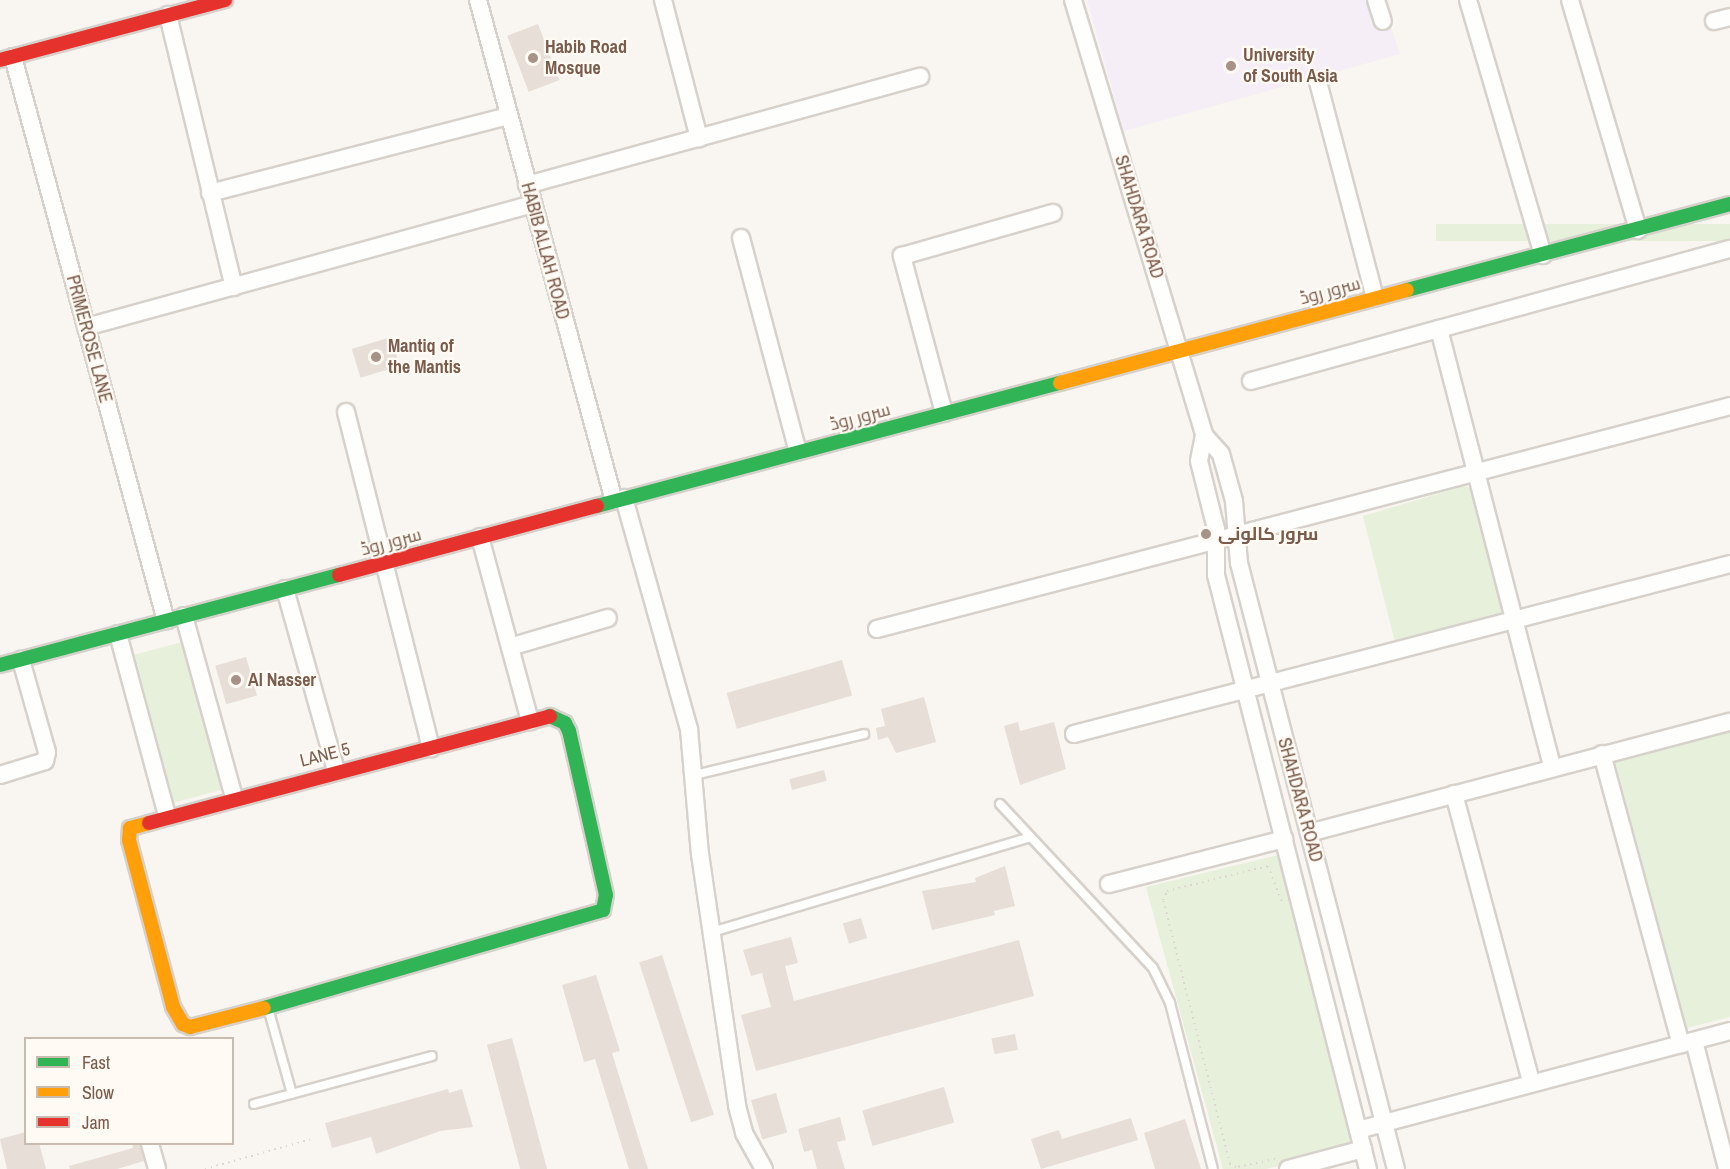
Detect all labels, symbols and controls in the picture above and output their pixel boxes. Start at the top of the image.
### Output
place label: Habib Road Mosque [545,37,627,80]
place label: University of South Asia [1243,45,1338,88]
marker: Habib Road Mosque [526,51,540,65]
marker: University of South Asia [1224,59,1238,73]
street label: SHAHDARA ROAD [1110,152,1168,282]
street label: HABIB ALLAH ROAD [516,180,574,322]
street label: PRIMEROSE LANE [62,273,116,405]
street label: سرور روڈ [1297,273,1363,309]
place label: Mantiq of the Mantis [388,336,461,378]
marker: Mantiq of the Mantis [369,350,383,364]
street label: سرور روڈ [827,399,893,435]
place label: سرور کالونی [1218,523,1318,545]
street label: سرور روڈ [358,524,424,560]
marker: سرور کالونی [1199,527,1213,541]
place label: Al Nasser [248,669,316,691]
marker: Al Nasser [229,673,243,687]
street label: SHAHDARA ROAD [1273,735,1327,865]
street label: LANE 5 [298,738,352,772]
legend [24,1037,234,1145]
text: Fast [82,1050,110,1075]
text: Slow [82,1080,114,1105]
text: Jam [82,1110,110,1135]

